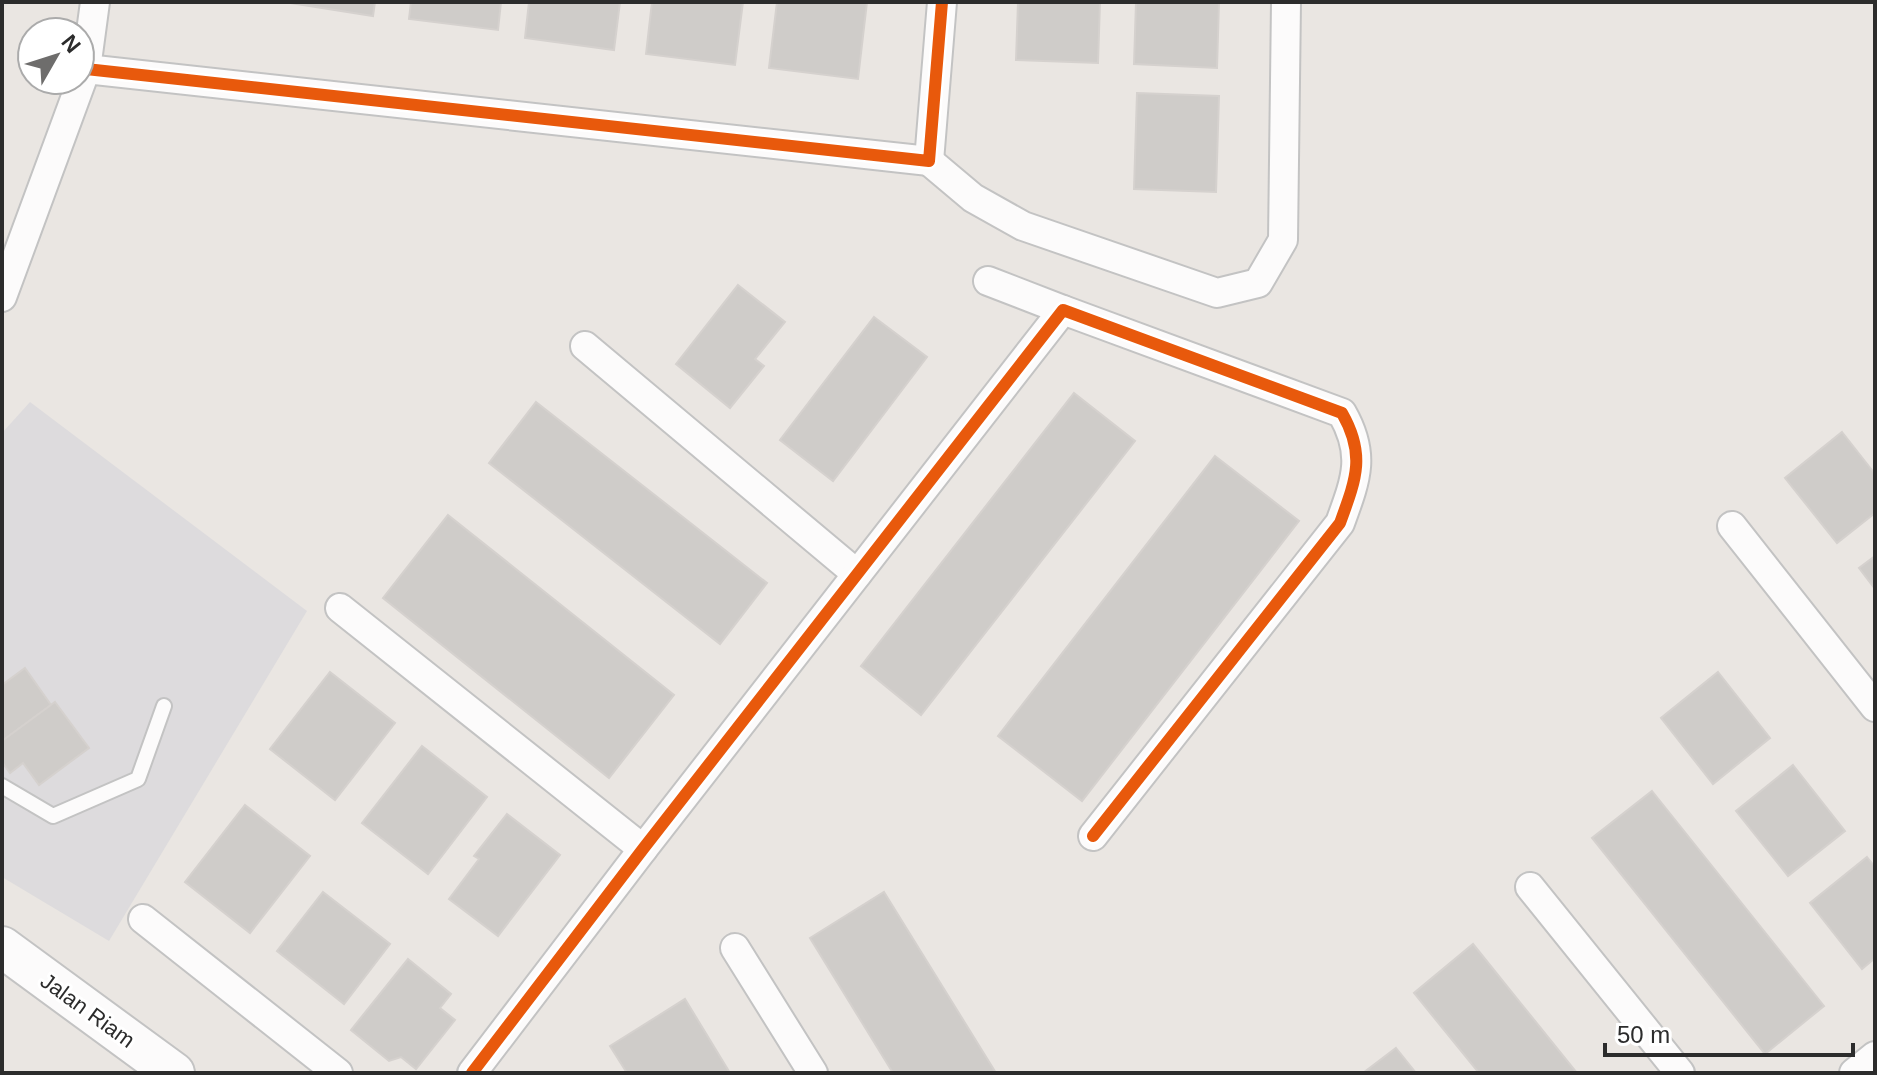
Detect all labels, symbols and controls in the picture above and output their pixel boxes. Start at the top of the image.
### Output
north arrow [16,16,96,96]
text: N [56,30,86,58]
street label: Jalan Riam [36,968,140,1053]
scale bar [1605,1007,1853,1057]
text: 50 m [1617,1021,1670,1048]

